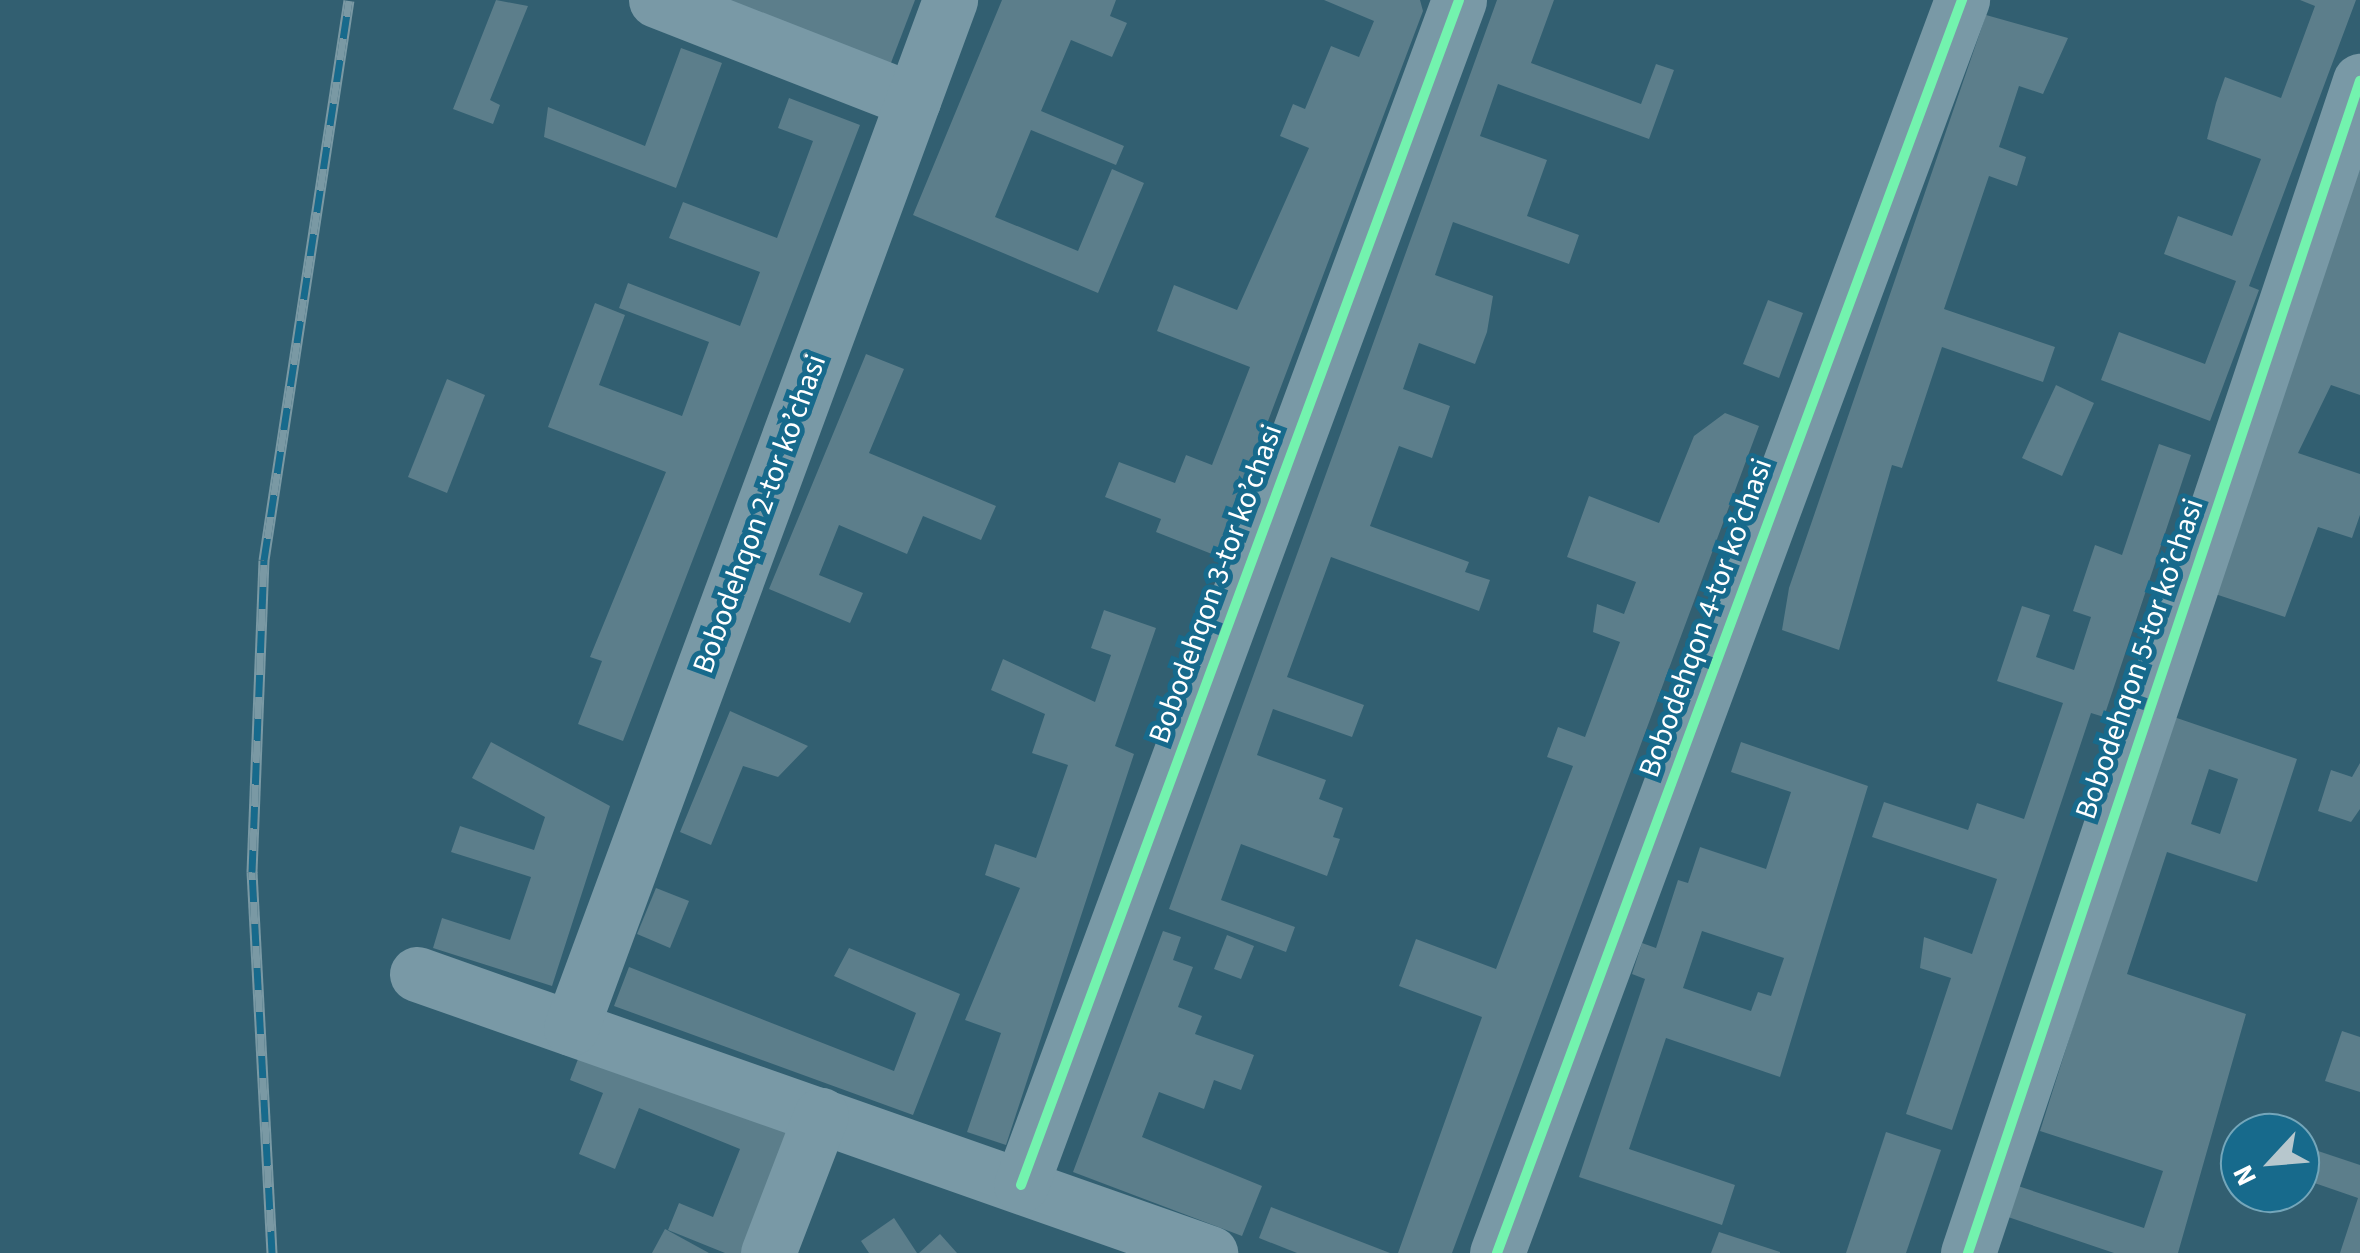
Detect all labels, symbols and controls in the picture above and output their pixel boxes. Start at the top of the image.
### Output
street label: Bobodehqon 2-tor koʼchasi [685,350,835,678]
street label: Bobodehqon 3-tor koʼchasi [1141,420,1291,748]
street label: Bobodehqon 4-tor koʼchasi [1631,454,1781,782]
street label: Bobodehqon 5-tor koʼchasi [2068,494,2212,824]
north arrow [2220,1113,2320,1213]
text: N [2223,1158,2267,1192]

